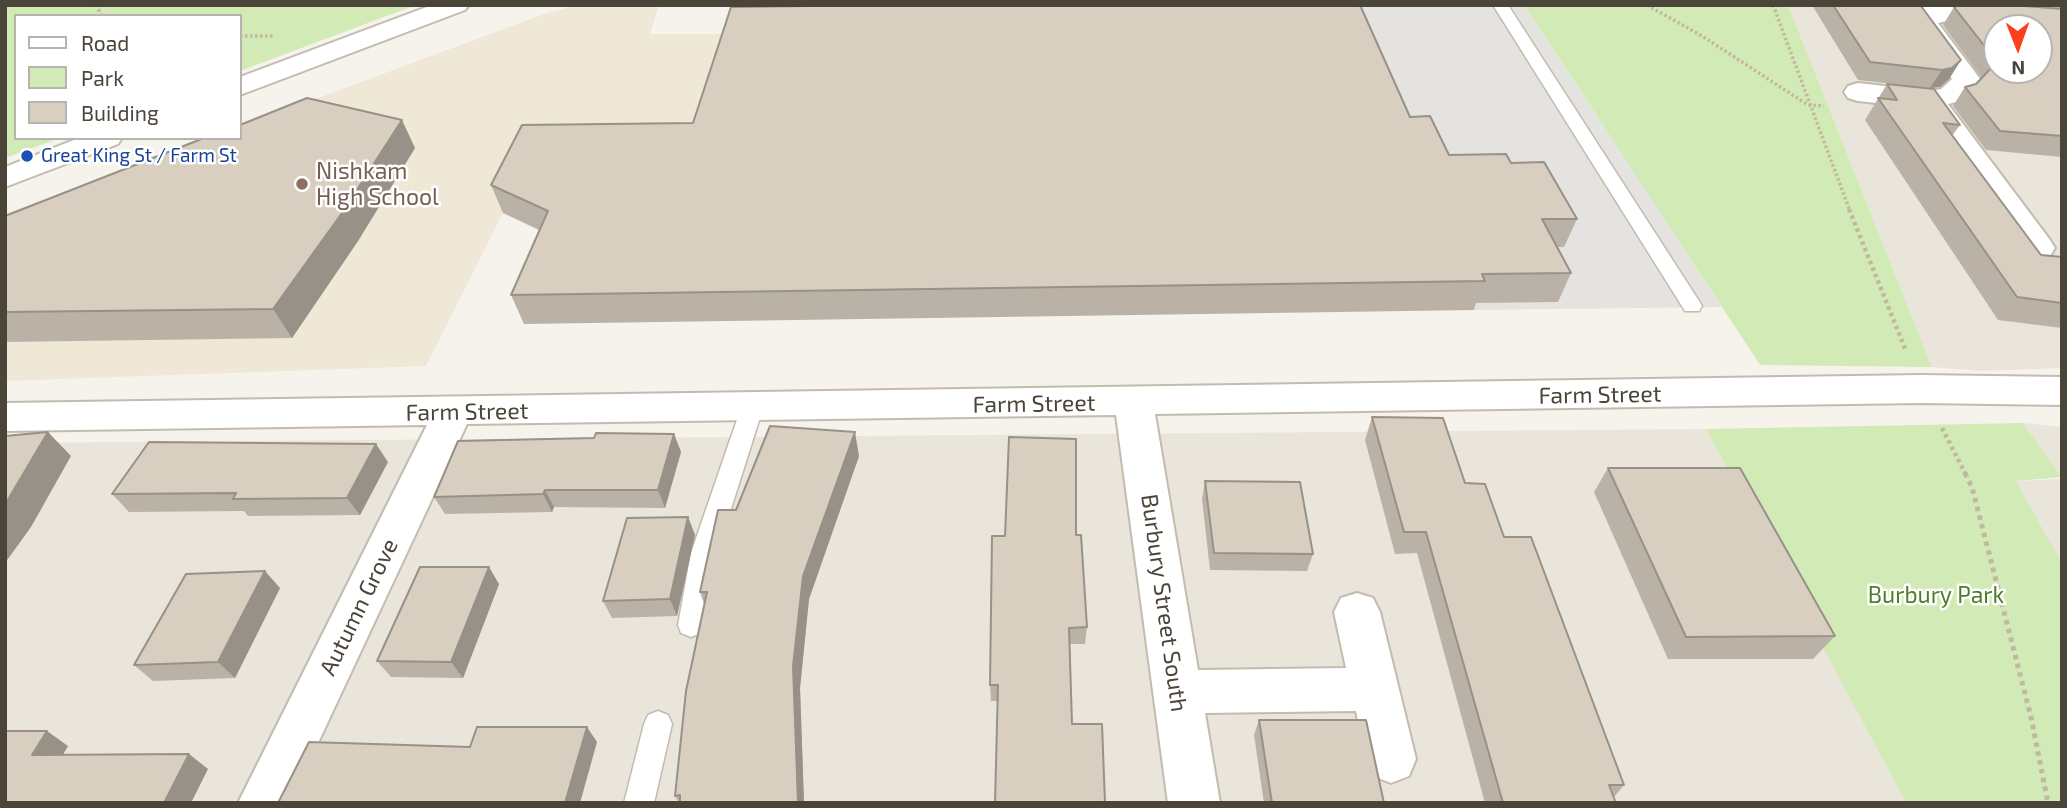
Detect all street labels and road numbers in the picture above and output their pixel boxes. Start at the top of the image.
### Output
street label: Farm Street [1538,380,1662,410]
street label: Farm Street [972,389,1096,419]
street label: Farm Street [405,397,529,427]
street label: Burbury Street South [1135,492,1193,714]
street label: Autumn Grove [314,534,404,680]

